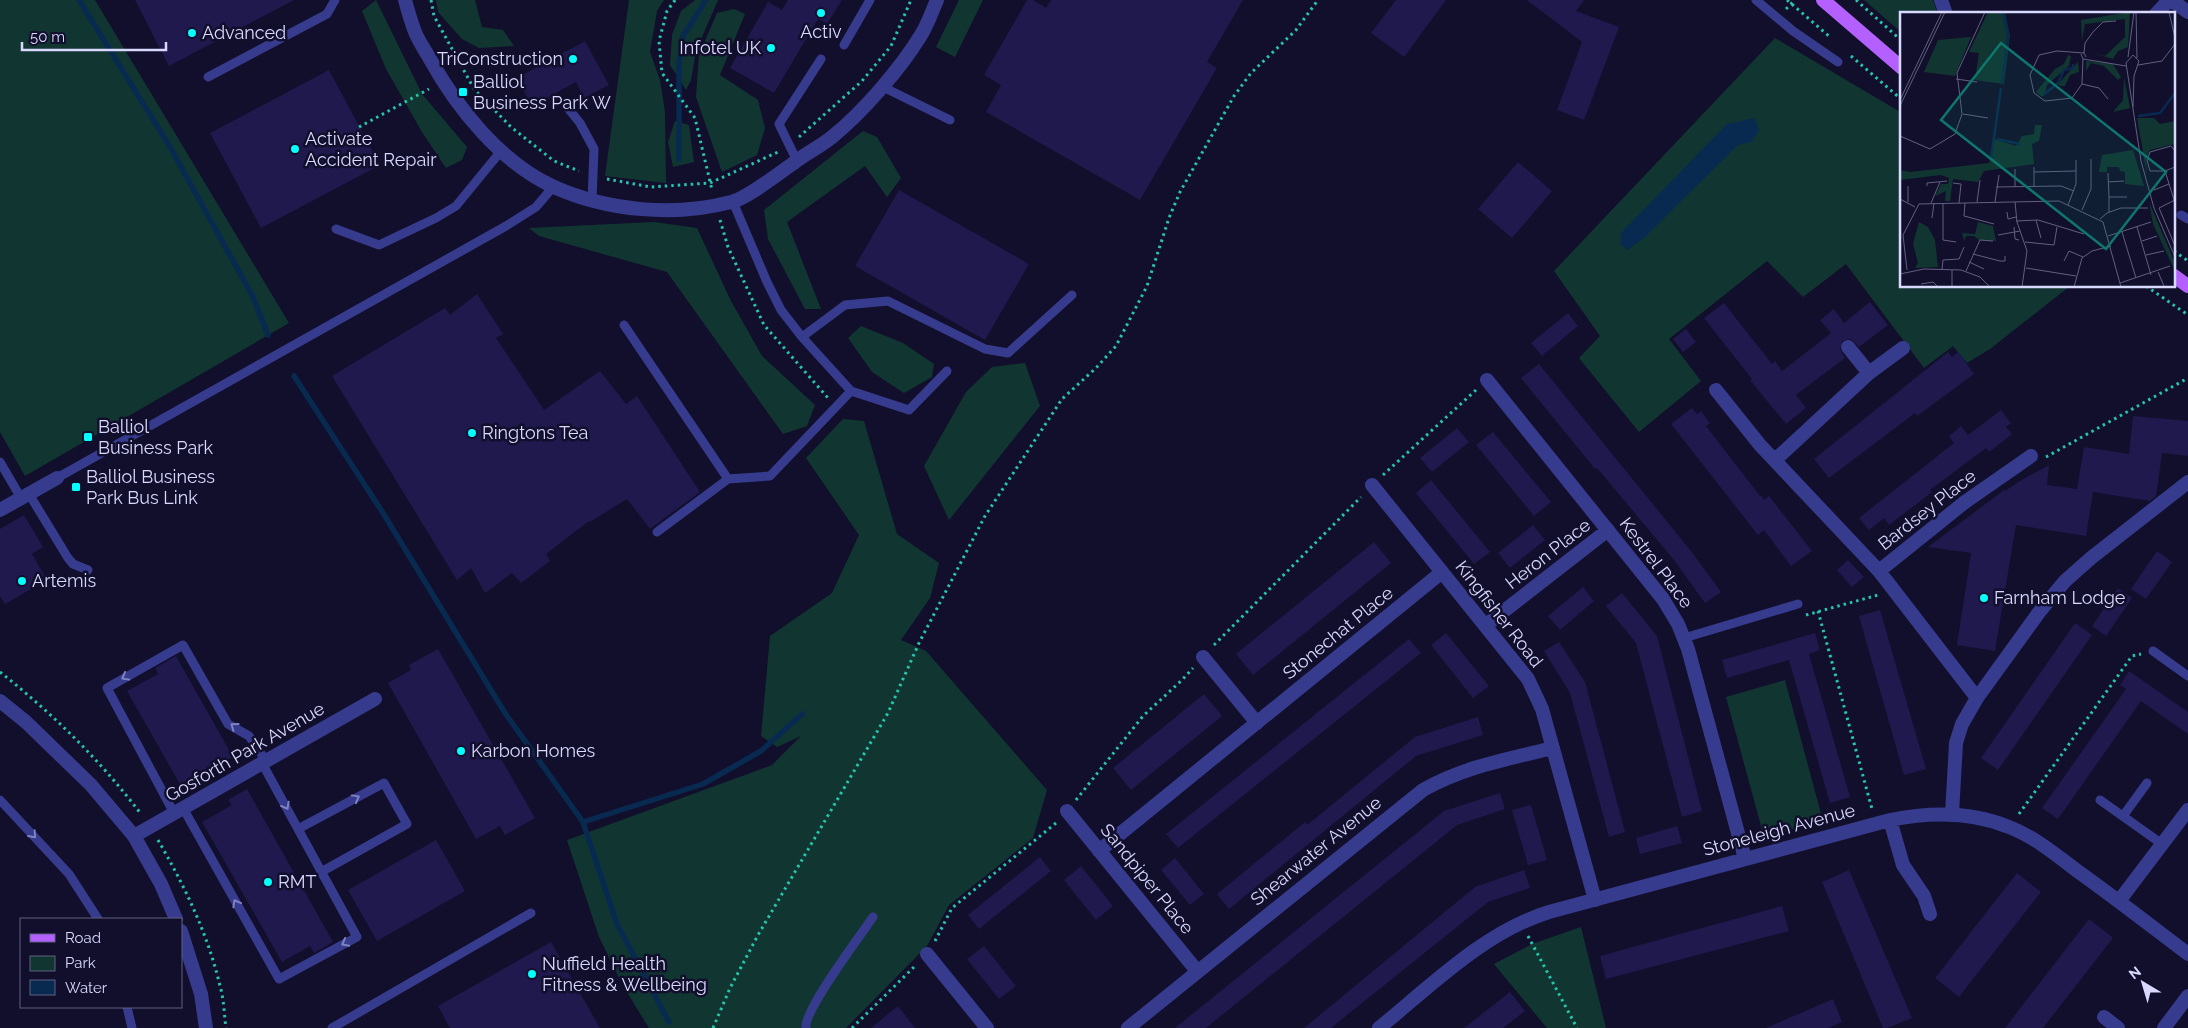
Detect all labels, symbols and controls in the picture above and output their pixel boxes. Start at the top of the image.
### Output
marker: Activ [815,7,827,19]
inset map [1900,12,2176,288]
scale bar [22,20,166,52]
place label: Activ [800,21,842,42]
place label: Advanced [202,22,286,43]
marker: Advanced [186,27,198,39]
text: 50 m [30,28,65,46]
place label: Infotel UK [679,37,761,58]
marker: Infotel UK [765,42,777,54]
place label: TriConstruction [437,48,563,69]
marker: TriConstruction [567,53,579,65]
place label: Balliol Business Park W [473,71,611,113]
marker: Balliol Business Park W [457,86,469,98]
place label: Activate Accident Repair [305,128,437,170]
marker: Activate Accident Repair [289,143,301,155]
place label: Balliol Business Park [98,416,214,458]
place label: Ringtons Tea [482,422,588,443]
marker: Ringtons Tea [466,427,478,439]
marker: Balliol Business Park [82,431,94,443]
street label: Bardsey Place [1874,465,1980,554]
place label: Balliol Business Park Bus Link [86,466,215,508]
marker: Balliol Business Park Bus Link [70,481,82,493]
street label: Kestrel Place [1615,513,1698,613]
street label: Heron Place [1501,514,1595,593]
street label: Kingfisher Road [1451,556,1548,671]
place label: Artemis [32,570,96,591]
marker: Artemis [16,575,28,587]
street label: Stonechat Place [1278,582,1397,683]
place label: Farnham Lodge [1994,587,2126,608]
marker: Farnham Lodge [1978,592,1990,604]
one-way arrow [121,671,130,681]
street label: Gosforth Park Avenue [162,697,328,806]
one-way arrow [230,723,240,732]
place label: Karbon Homes [471,740,596,761]
marker: Karbon Homes [455,745,467,757]
street label: Shearwater Avenue [1246,791,1385,910]
one-way arrow [351,794,360,804]
street label: Stoneleigh Avenue [1701,799,1858,860]
one-way arrow [279,801,289,810]
street label: Sandpiper Place [1096,819,1199,938]
one-way arrow [27,830,36,839]
place label: RMT [278,871,317,892]
marker: RMT [262,876,274,888]
one-way arrow [233,900,243,909]
legend [20,918,182,1008]
text: Road [65,929,101,947]
one-way arrow [342,937,351,947]
place label: Nuffield Health Fitness & Wellbeing [542,953,707,995]
text: Park [65,954,96,972]
north arrow [2118,958,2168,1008]
text: N [2126,963,2144,982]
marker: Nuffield Health Fitness & Wellbeing [526,968,538,980]
text: Water [65,979,108,997]

